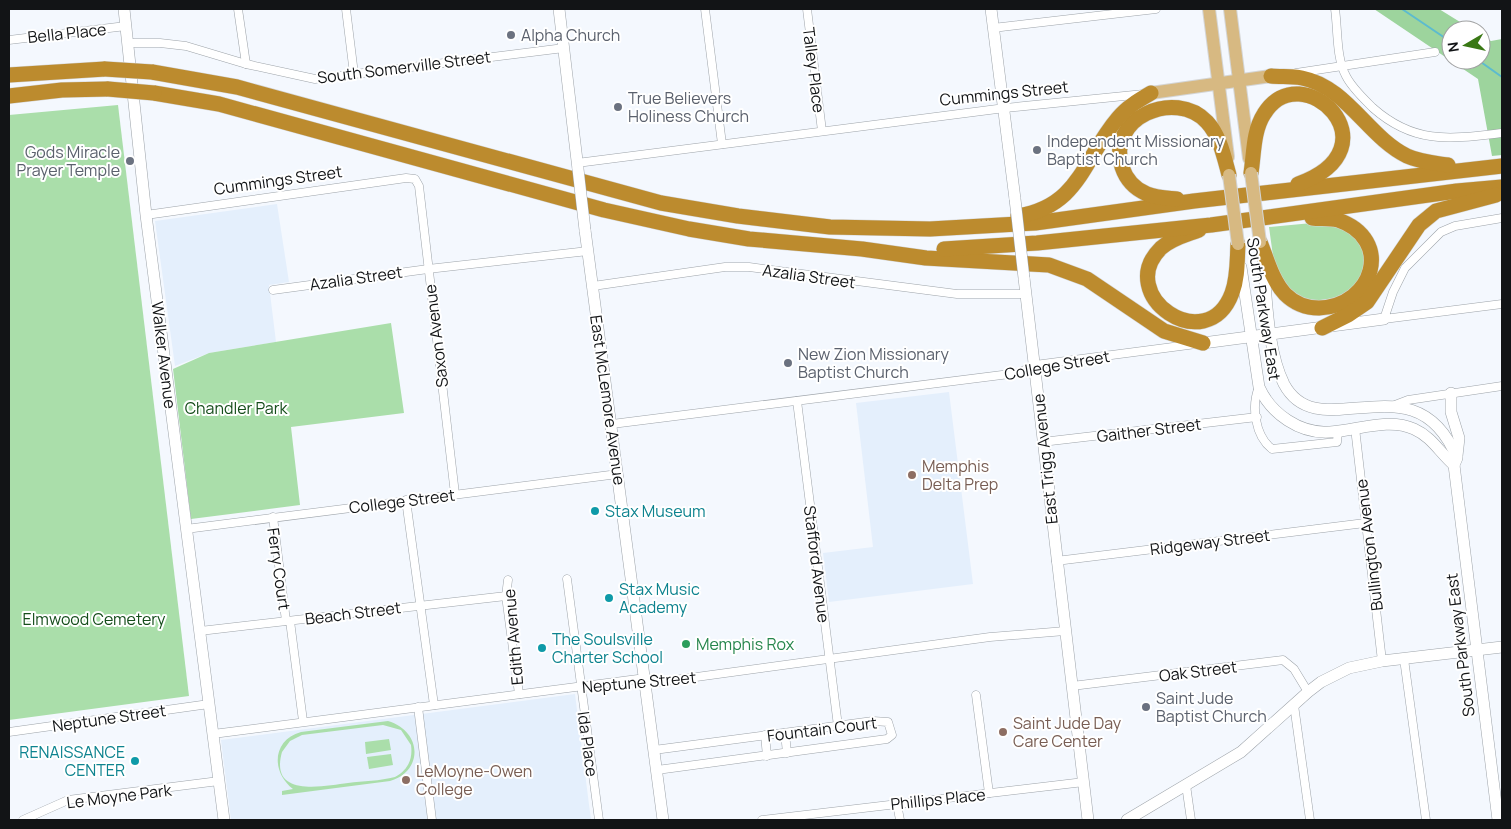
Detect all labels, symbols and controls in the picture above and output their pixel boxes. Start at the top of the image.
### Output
street label: Bella Place [27,18,107,48]
north arrow [1441,20,1491,70]
place label: Alpha Church [521,24,620,46]
street label: Talley Place [798,26,830,114]
marker: Alpha Church [505,29,517,41]
text: N [1442,41,1463,54]
street label: South Somerville Street [316,45,492,89]
street label: Cummings Street [939,75,1069,111]
place label: True Believers Holiness Church [628,87,749,127]
marker: True Believers Holiness Church [612,101,624,113]
place label: Independent Missionary Baptist Church [1047,130,1225,170]
place label: Gods Miracle Prayer Temple [17,141,120,181]
marker: Independent Missionary Baptist Church [1031,144,1043,156]
marker: Gods Miracle Prayer Temple [124,155,136,167]
street label: Cummings Street [212,160,344,200]
street label: South Parkway East [1242,236,1286,382]
street label: Azalia Street [761,259,857,293]
street label: Azalia Street [308,261,404,295]
street label: Saxon Avenue [419,283,453,389]
street label: Walker Avenue [147,300,181,410]
street label: East McLemore Avenue [585,314,631,486]
place label: New Zion Missionary Baptist Church [798,343,949,383]
street label: College Street [1003,345,1111,385]
marker: New Zion Missionary Baptist Church [782,357,794,369]
street label: East Trigg Avenue [1027,393,1063,525]
park label: Chandler Park [185,397,288,419]
street label: Gaither Street [1095,413,1203,447]
place label: Memphis Delta Prep [922,455,998,495]
marker: Memphis Delta Prep [906,469,918,481]
street label: Bullington Avenue [1350,478,1388,612]
street label: College Street [348,484,456,518]
place label: Stax Museum [605,500,706,522]
street label: Stafford Avenue [799,504,835,624]
marker: Stax Museum [589,505,601,517]
street label: Ridgeway Street [1149,524,1271,560]
street label: Ferry Court [262,526,296,612]
street label: South Parkway East [1440,572,1480,718]
place label: Stax Music Academy [619,578,700,618]
street label: Edith Avenue [498,588,528,686]
marker: Stax Music Academy [603,592,615,604]
street label: Beach Street [304,596,402,630]
park label: Elmwood Cemetery [23,608,166,630]
place label: The Soulsville Charter School [552,628,663,668]
place label: Memphis Rox [696,633,795,655]
marker: Memphis Rox [680,638,692,650]
marker: The Soulsville Charter School [536,642,548,654]
street label: Oak Street [1158,655,1238,687]
street label: Neptune Street [581,666,697,698]
place label: Saint Jude Baptist Church [1156,687,1267,727]
street label: Neptune Street [51,699,167,737]
marker: Saint Jude Baptist Church [1140,701,1152,713]
street label: Ida Place [573,710,603,778]
street label: Fountain Court [766,711,878,747]
place label: Saint Jude Day Care Center [1013,712,1122,752]
marker: Saint Jude Day Care Center [997,726,1009,738]
place label: RENAISSANCE CENTER [19,741,125,781]
marker: RENAISSANCE CENTER [129,755,141,767]
place label: LeMoyne-Owen College [416,760,532,800]
marker: LeMoyne-Owen College [400,774,412,786]
street label: Le Moyne Park [65,779,174,813]
street label: Phillips Place [889,783,987,815]

